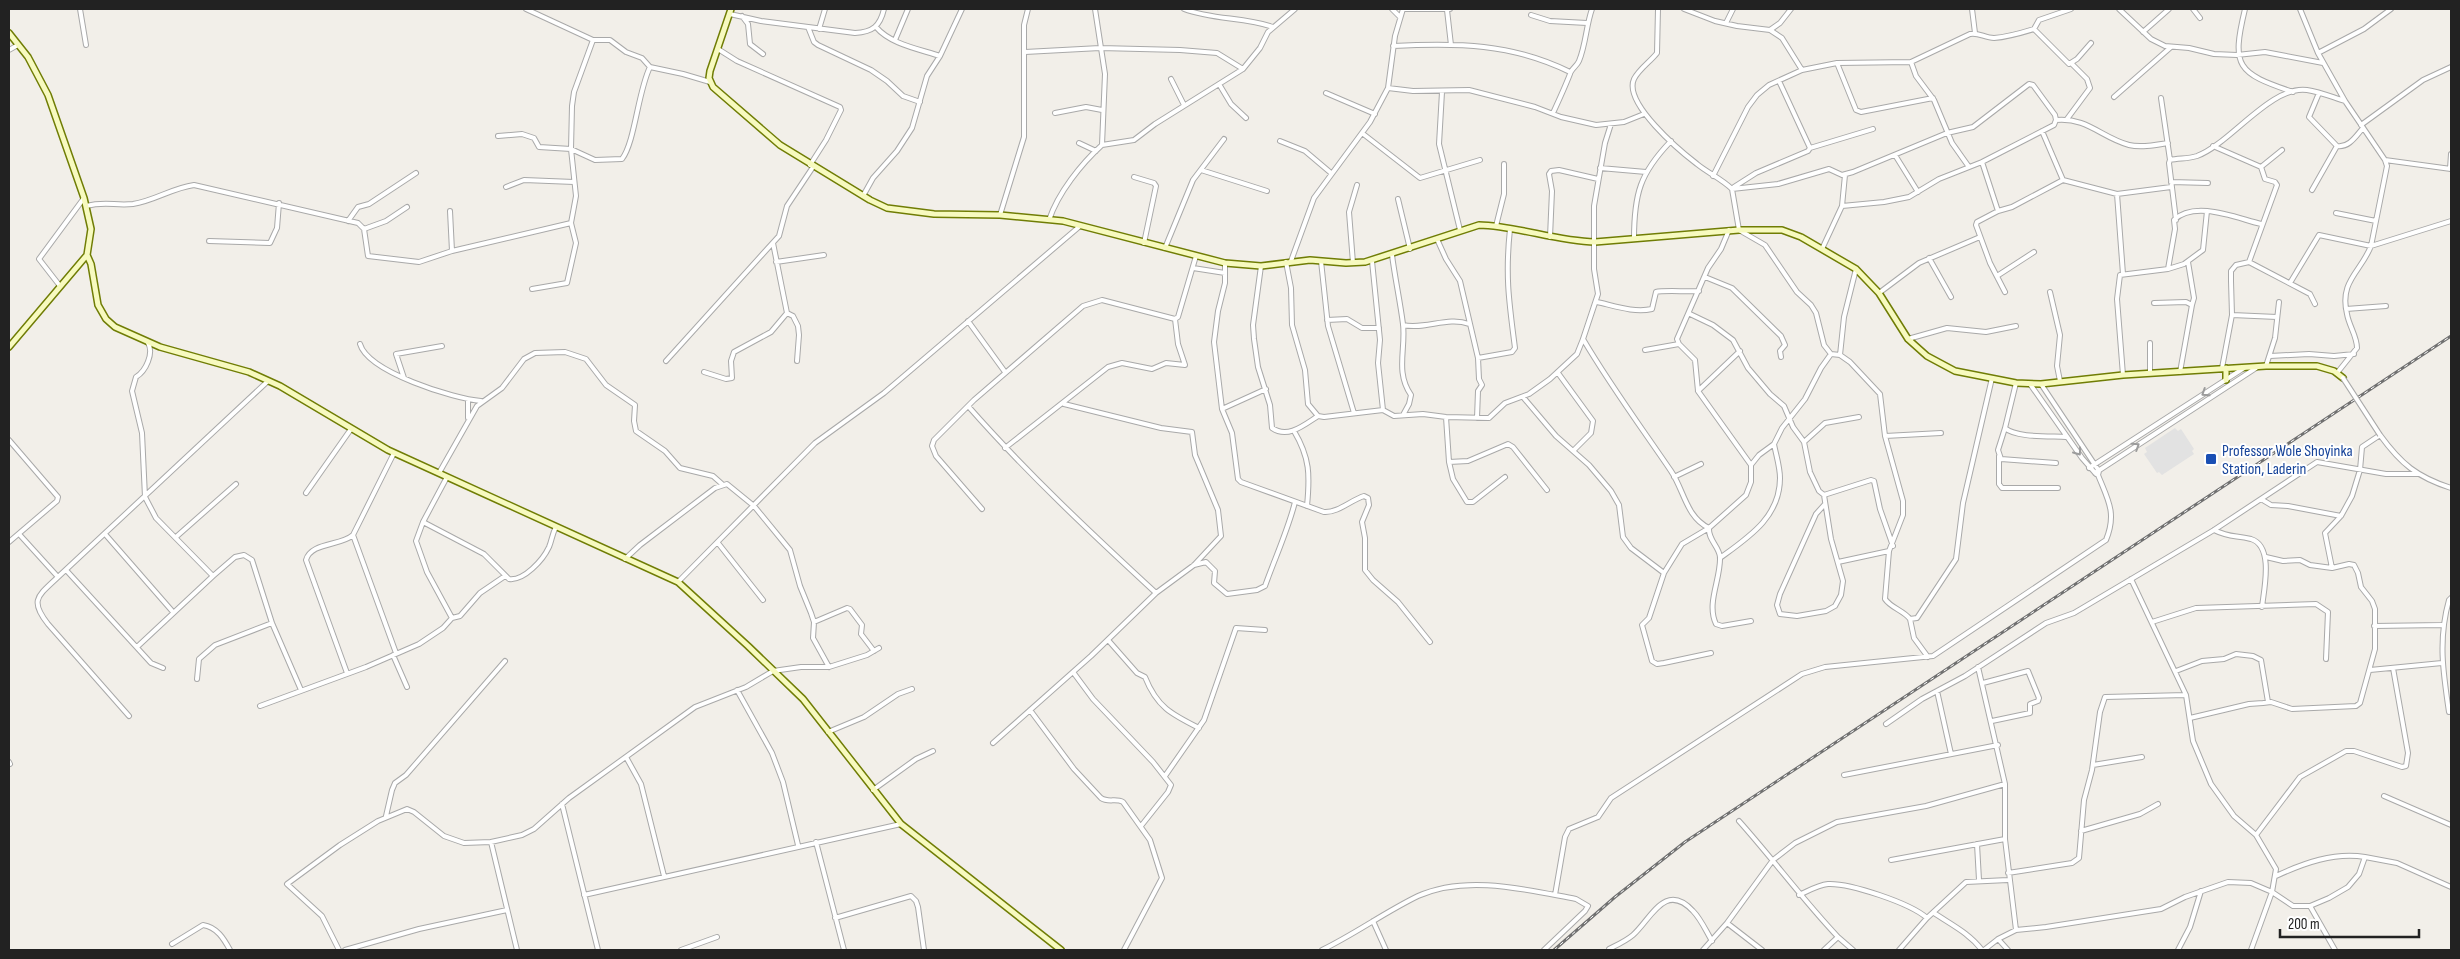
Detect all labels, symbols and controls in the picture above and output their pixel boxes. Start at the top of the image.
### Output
one-way arrow [2202,387,2211,397]
place label: Professor Wole Shoyinka Station, Laderin [2222,442,2353,479]
one-way arrow [2130,443,2139,452]
one-way arrow [2072,447,2081,456]
marker: Professor Wole Shoyinka Station, Laderin [2204,452,2218,466]
scale bar [2280,906,2419,938]
text: 200 m [2288,915,2320,934]

